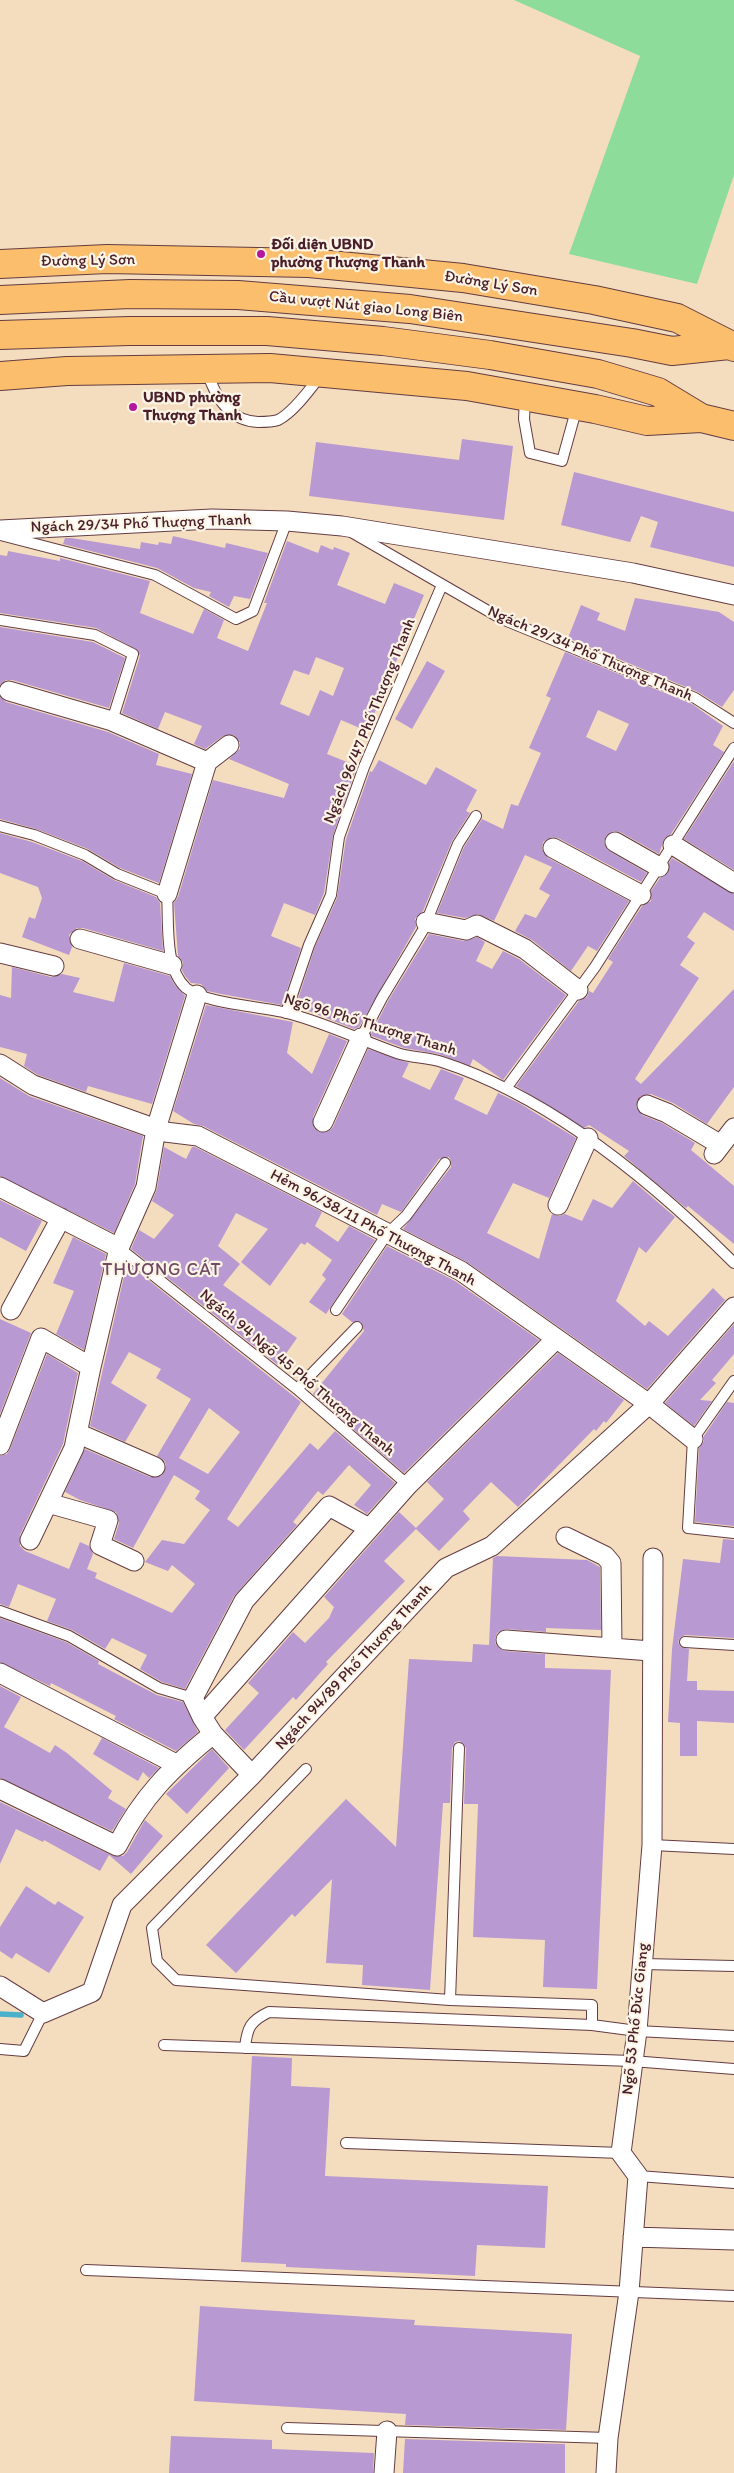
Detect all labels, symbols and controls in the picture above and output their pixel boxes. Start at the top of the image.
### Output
place label: Đối diện UBND phường Thượng Thanh [271,235,425,273]
marker: Đối diện UBND phường Thượng Thanh [255,248,267,260]
street label: Đường Lý Sơn [41,251,135,271]
street label: Đường Lý Sơn [443,267,539,301]
street label: Cầu vượt Nút giao Long Biên [268,287,464,327]
place label: UBND phường Thượng Thanh [143,388,242,426]
marker: UBND phường Thượng Thanh [127,401,139,413]
street label: Ngách 29/34 Phố Thượng Thanh [30,511,252,537]
street label: Ngách 29/34 Phố Thượng Thanh [485,602,695,706]
street label: Ngách 96/47 Phố Thượng Thanh [320,615,420,827]
street label: Ngõ 96 Phố Thượng Thanh [281,990,459,1060]
street label: Hẻm 96/38/11 Phố Thượng Thanh [267,1165,479,1291]
district label: THƯỢNG CÁT [101,1259,223,1281]
street label: Ngách 94 Ngõ 45 Phố Thượng Thanh [195,1286,399,1460]
street label: Ngách 94/89 Phố Thượng Thanh [272,1580,436,1754]
street label: Ngõ 53 Phố Đức Giang [618,1942,654,2096]

